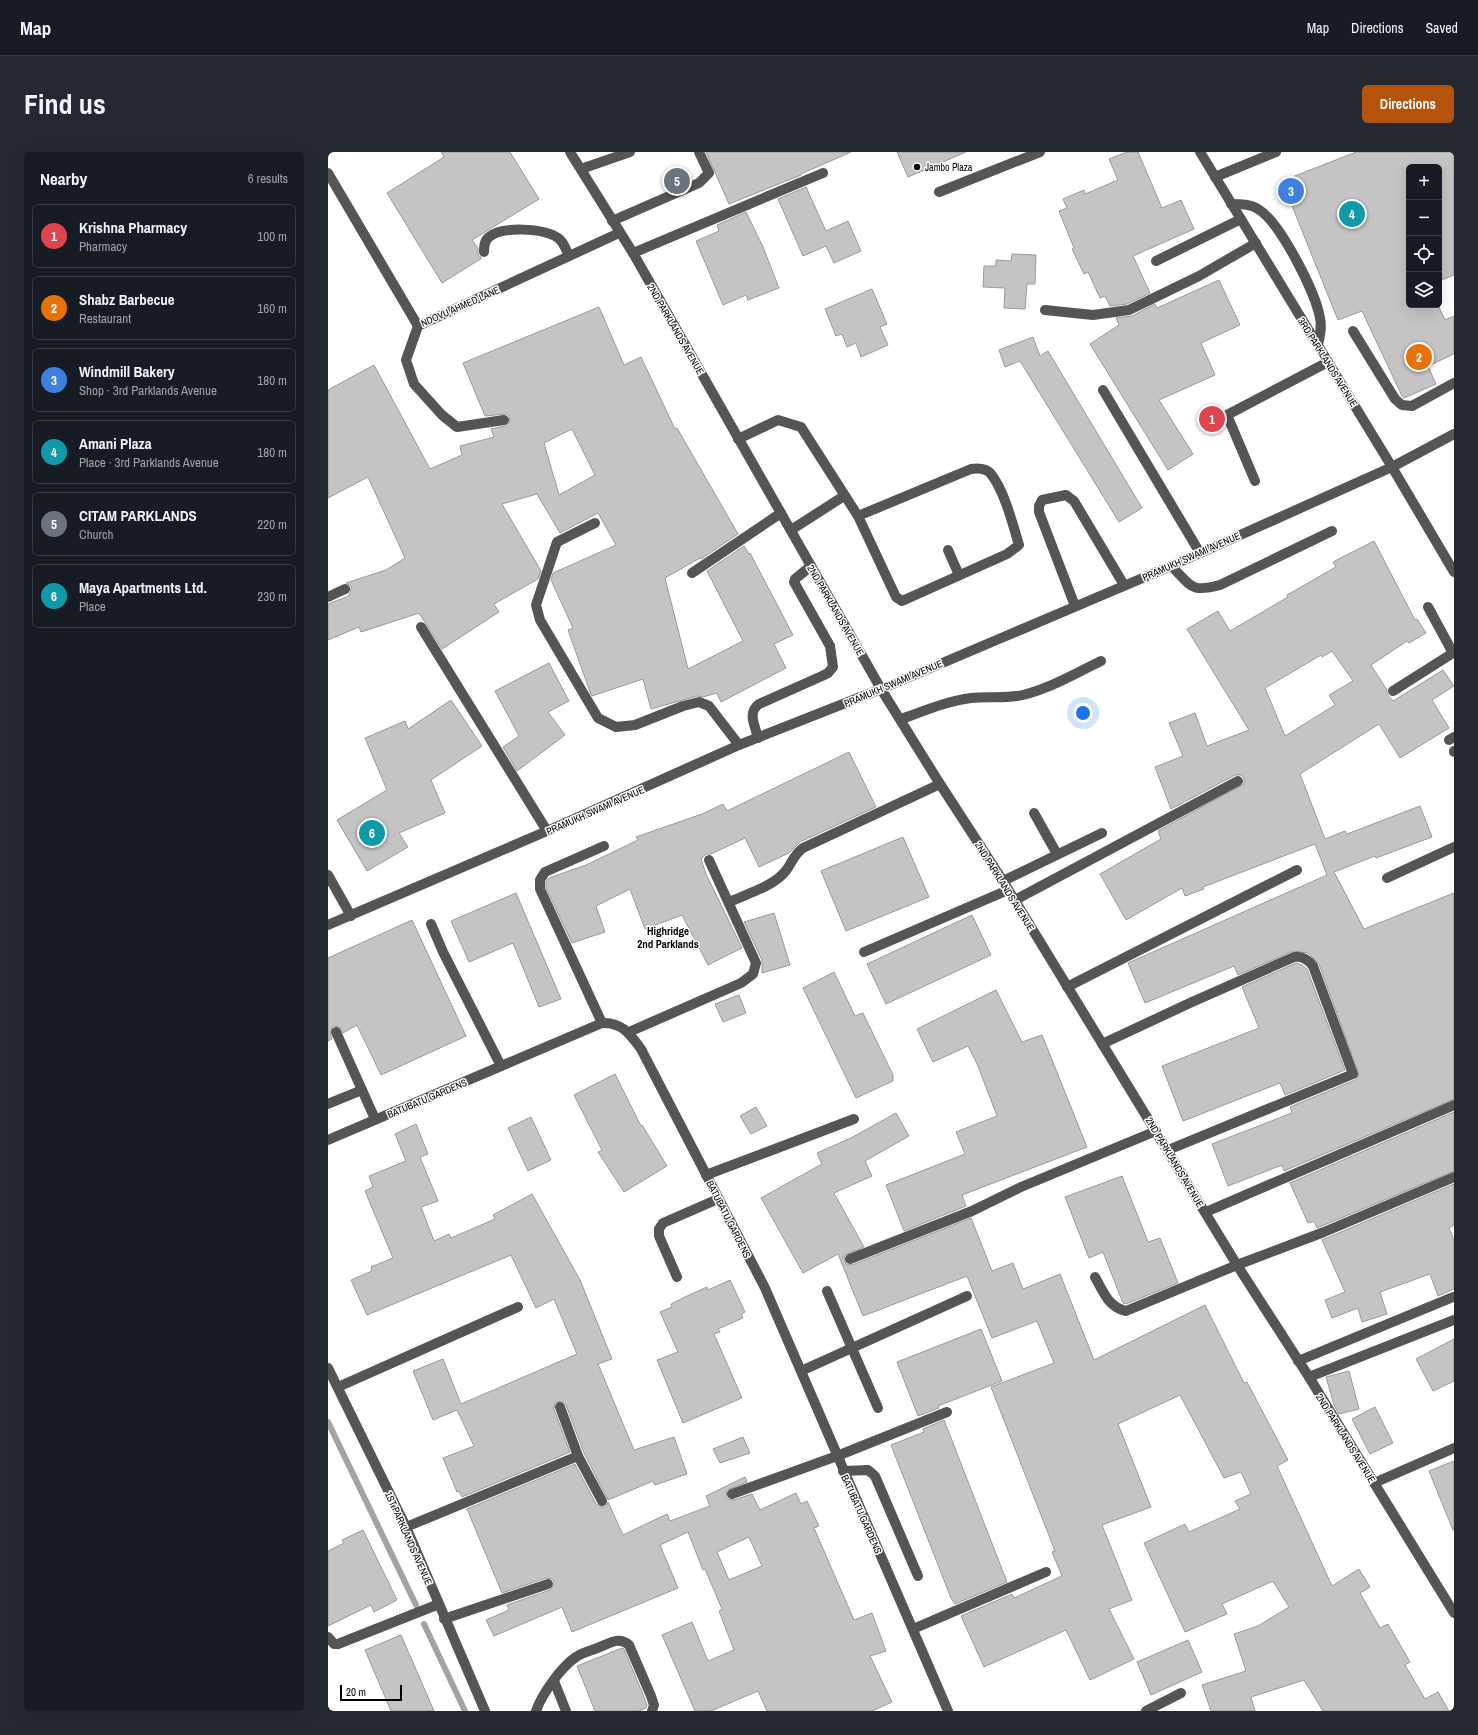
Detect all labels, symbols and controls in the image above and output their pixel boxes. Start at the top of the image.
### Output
text: Map [20,15,51,41]
text: Map [1307,19,1329,37]
text: Directions [1351,19,1403,37]
text: Saved [1425,19,1458,37]
text: Find us [24,85,106,123]
button: Directions [1362,85,1454,123]
place label: Jambo Plaza [925,161,973,174]
marker: Jambo Plaza [912,162,922,172]
map controls [1406,164,1442,308]
button: + [1406,164,1442,200]
pin: 5 [664,166,690,196]
text: Nearby [40,167,87,190]
text: 6 results [248,170,288,187]
pin: 3 [1278,176,1304,206]
pin: 4 [1339,199,1365,229]
button: − [1406,200,1442,236]
text: Krishna Pharmacy [79,217,187,238]
text: 1 [51,228,57,245]
text: 100 m [257,228,287,245]
button: locate [1406,236,1442,272]
text: Pharmacy [79,238,127,255]
button: layers [1406,272,1442,308]
street label: 2ND PARKLANDS AVENUE [644,282,707,377]
street label: NDOVU AHMED LANE [419,283,502,330]
text: Shabz Barbecue [79,289,175,310]
text: 2 [51,300,57,317]
text: 160 m [257,300,287,317]
text: Restaurant [79,310,131,327]
street label: 3RD PARKLANDS AVENUE [1295,315,1360,409]
pin: 2 [1406,342,1432,372]
text: Windmill Bakery [79,361,175,382]
text: 3 [51,372,57,389]
text: 180 m [257,372,287,389]
text: Shop · 3rd Parklands Avenue [79,382,217,399]
pin: 1 [1199,404,1225,434]
text: Amani Plaza [79,433,151,454]
text: 4 [51,444,57,461]
text: 180 m [257,444,287,461]
text: Place · 3rd Parklands Avenue [79,454,219,471]
text: CITAM PARKLANDS [79,505,197,526]
text: 5 [51,516,57,533]
text: 220 m [257,516,287,533]
text: Church [79,526,113,543]
street label: PRAMUKH SWAMI AVENUE [1140,529,1242,584]
street label: 2ND PARKLANDS AVENUE [804,563,867,658]
text: Maya Apartments Ltd. [79,577,207,598]
text: 6 [51,588,57,605]
text: 230 m [257,588,287,605]
text: Place [79,598,106,615]
street label: PRAMUKH SWAMI AVENUE [842,657,944,710]
your location [1073,703,1093,723]
street label: PRAMUKH SWAMI AVENUE [544,783,646,838]
pin: 6 [359,818,385,848]
street label: 2ND PARKLANDS AVENUE [972,839,1037,933]
district label: Highridge 2nd Parklands [637,924,699,951]
street label: BATUBATU GARDENS [385,1076,470,1121]
street label: 2ND PARKLANDS AVENUE [1143,1115,1207,1210]
street label: BATUBATU GARDENS [703,1178,754,1261]
street label: 2ND PARKLANDS AVENUE [1313,1391,1378,1485]
street label: BATUBATU GARDENS [838,1473,885,1556]
street label: 1ST PARKLANDS AVENUE [382,1489,435,1587]
scale bar [340,1683,402,1702]
text: 20 m [346,1685,366,1699]

